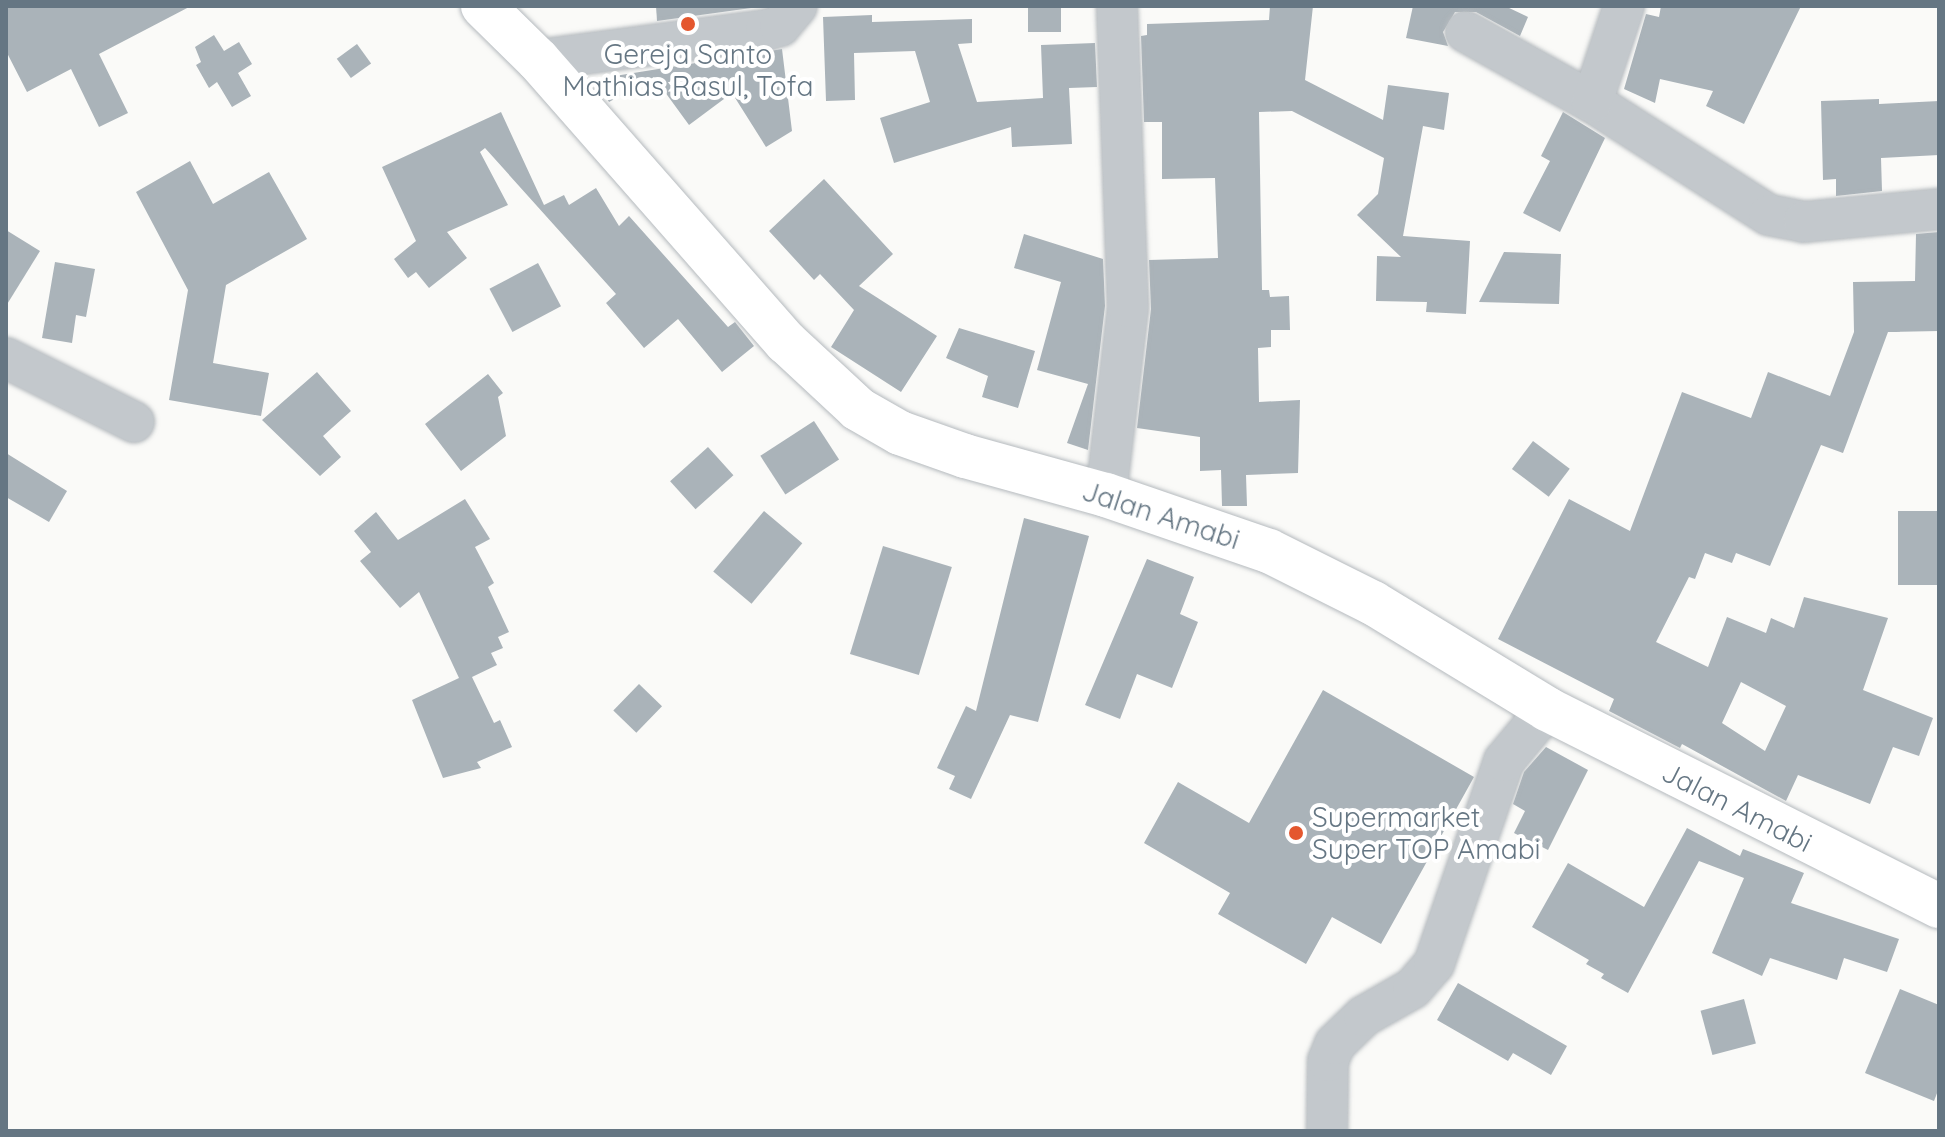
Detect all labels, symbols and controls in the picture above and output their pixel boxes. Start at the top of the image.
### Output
marker: Gereja Santo Mathias Rasul, Tofa [679,15,697,33]
place label: Gereja Santo Mathias Rasul, Tofa [562,37,814,103]
street label: Jalan Amabi [1078,474,1244,556]
street label: Jalan Amabi [1656,755,1818,859]
place label: Supermarket Super TOP Amabi [1312,800,1541,866]
marker: Supermarket Super TOP Amabi [1287,824,1305,842]

